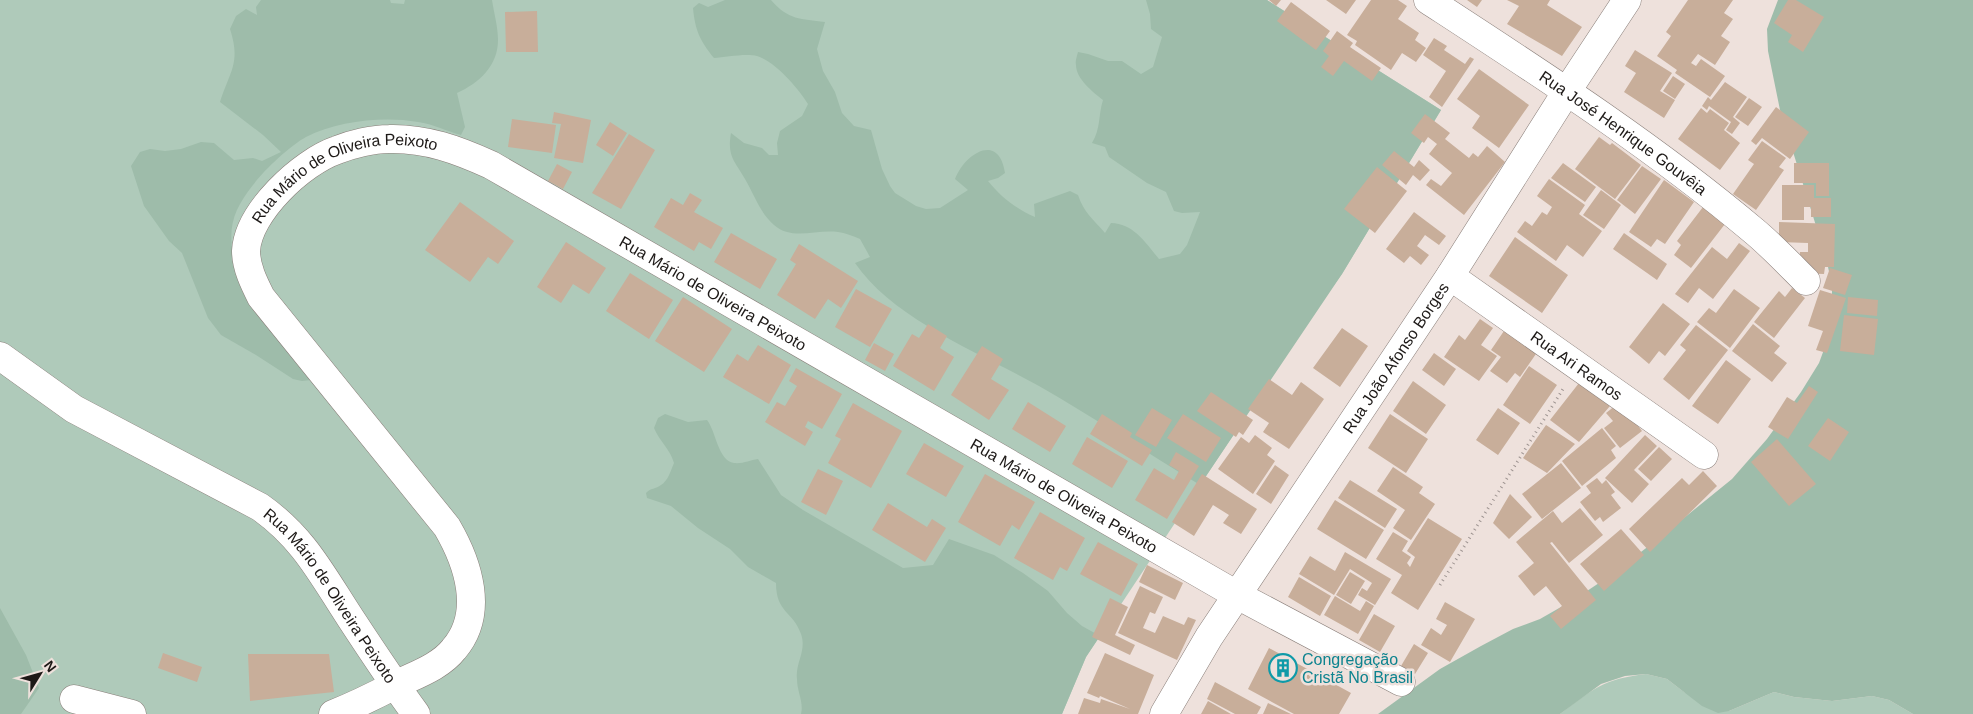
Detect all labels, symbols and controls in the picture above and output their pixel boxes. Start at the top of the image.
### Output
street label: Rua José Henrique Gouvêia [1537,67,1710,198]
street label: Rua Mário de Oliveira Peixoto [248,130,440,226]
street label: Rua Mário de Oliveira Peixoto [617,233,810,354]
street label: Rua João Afonso Borges [1339,279,1452,436]
street label: Rua Ari Ramos [1528,327,1626,403]
street label: Rua Mário de Oliveira Peixoto [968,435,1161,556]
street label: Rua Mário de Oliveira Peixoto [261,505,400,686]
north arrow [15,649,65,699]
place label: Congregação Cristã No Brasil [1302,651,1413,686]
building icon: Congregação Cristã No Brasil [1268,653,1298,683]
text: N [41,657,60,675]

